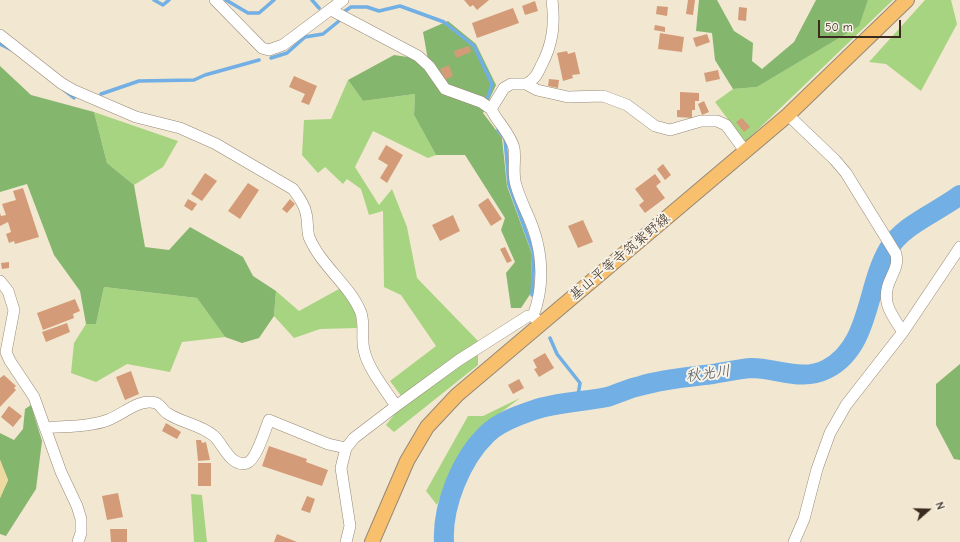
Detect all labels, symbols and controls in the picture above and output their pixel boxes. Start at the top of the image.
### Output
scale bar [820,12,903,38]
text: 50 m [825,20,853,34]
street label: 基山平等寺筑紫野線 [566,210,674,304]
water label: 秋光川 [684,362,732,386]
north arrow [908,490,948,530]
text: N [932,500,947,511]

